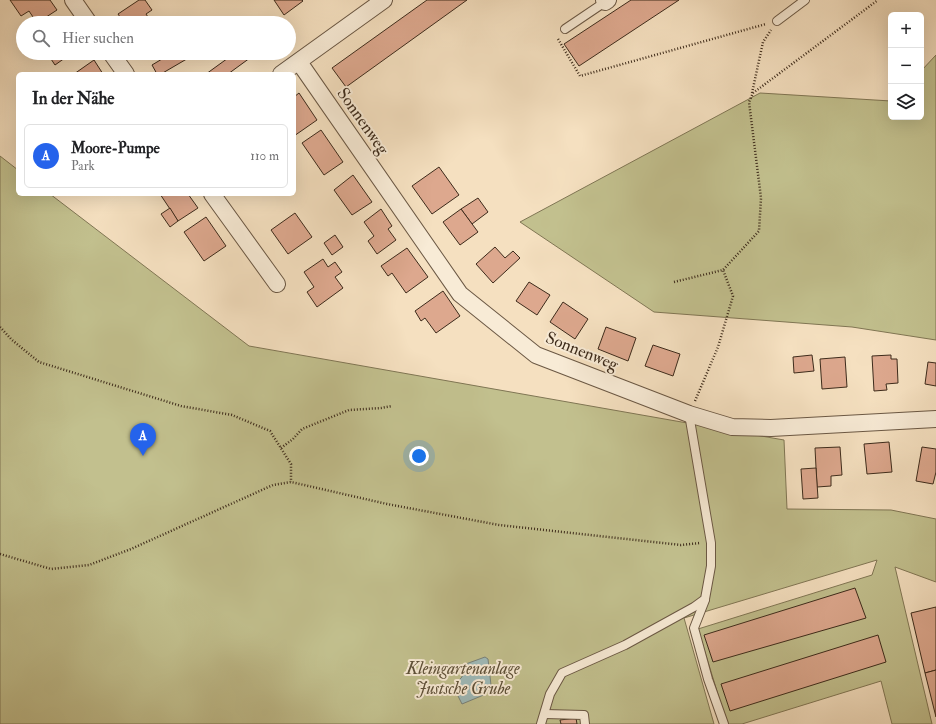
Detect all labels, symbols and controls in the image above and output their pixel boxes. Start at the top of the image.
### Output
map controls [888,12,924,120]
button: + [888,12,924,48]
search box [16,16,296,60]
icon: search [30,27,52,49]
text: Hier suchen [62,29,134,48]
button: − [888,48,924,84]
street label: Sonnenweg [332,84,394,159]
button: layers [888,84,924,120]
text: In der Nähe [32,88,114,109]
text: Moore-Pumpe [71,139,160,158]
text: A [42,148,50,164]
text: 110 m [250,148,279,164]
text: Park [71,158,95,174]
street label: Sonnenweg [543,327,622,375]
pin: A [130,423,156,456]
your location [409,446,429,466]
park label: Kleingartenanlage Justsche Grube [405,658,520,699]

